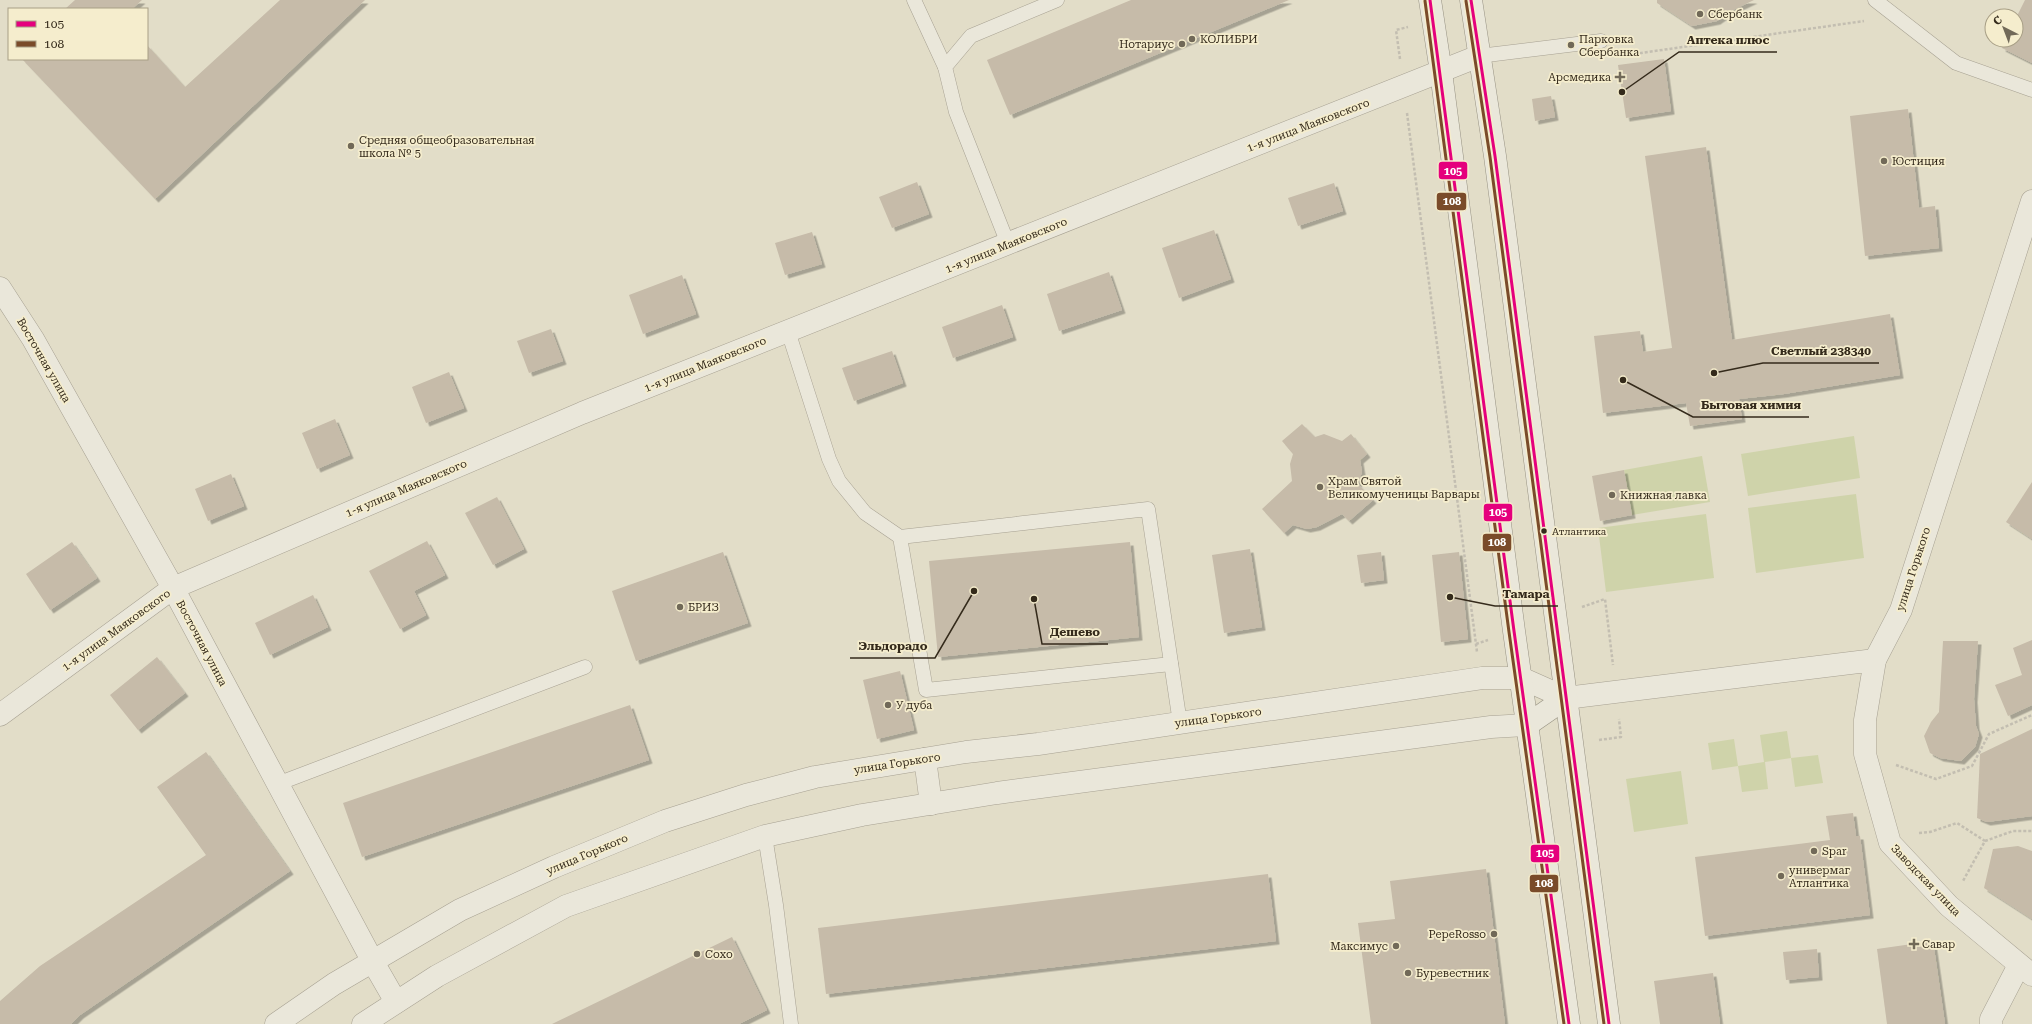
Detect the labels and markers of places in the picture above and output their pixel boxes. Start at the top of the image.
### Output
place label: Сбербанк [1708,8,1763,21]
marker: Сбербанк [1695,9,1705,19]
callout: Аптека плюс [1679,28,1777,52]
place label: КОЛИБРИ [1200,33,1258,46]
place label: Парковка Сбербанка [1579,33,1639,59]
marker: КОЛИБРИ [1187,34,1197,44]
place label: Нотариус [1119,38,1174,51]
marker: Нотариус [1177,39,1187,49]
marker: Парковка Сбербанка [1566,40,1576,50]
place label: Арсмедика [1548,71,1611,84]
marker: Арсмедика [1614,71,1626,83]
place label: Средняя общеобразовательная школа № 5 [359,134,535,160]
marker: Средняя общеобразовательная школа № 5 [346,141,356,151]
place label: Юстиция [1892,155,1945,168]
marker: Юстиция [1879,156,1889,166]
callout: Светлый 238340 [1763,339,1879,363]
callout: Бытовая химия [1693,393,1809,417]
place label: Храм Святой Великомученицы Варвары [1328,475,1480,501]
marker: Храм Святой Великомученицы Варвары [1315,482,1325,492]
place label: Книжная лавка [1620,489,1707,502]
marker: Книжная лавка [1607,490,1617,500]
marker: Атлантика [1539,526,1549,536]
place label: Атлантика [1552,526,1607,537]
callout: Тамара [1495,582,1558,606]
place label: БРИЗ [688,601,719,614]
marker: БРИЗ [675,602,685,612]
callout: Дешево [1042,620,1108,644]
callout: Эльдорадо [850,634,935,658]
place label: У дуба [896,699,932,712]
marker: У дуба [883,700,893,710]
place label: Spar [1822,845,1847,858]
marker: Spar [1809,846,1819,856]
place label: универмаг Атлантика [1789,864,1850,890]
marker: универмаг Атлантика [1776,871,1786,881]
place label: PepeRosso [1429,928,1486,941]
marker: PepeRosso [1489,929,1499,939]
place label: Савар [1922,938,1955,951]
marker: Савар [1909,939,1919,949]
place label: Максимус [1330,940,1388,953]
marker: Максимус [1391,941,1401,951]
place label: Сохо [705,948,733,961]
marker: Сохо [692,949,702,959]
place label: Буревестник [1416,967,1489,980]
marker: Буревестник [1403,968,1413,978]

